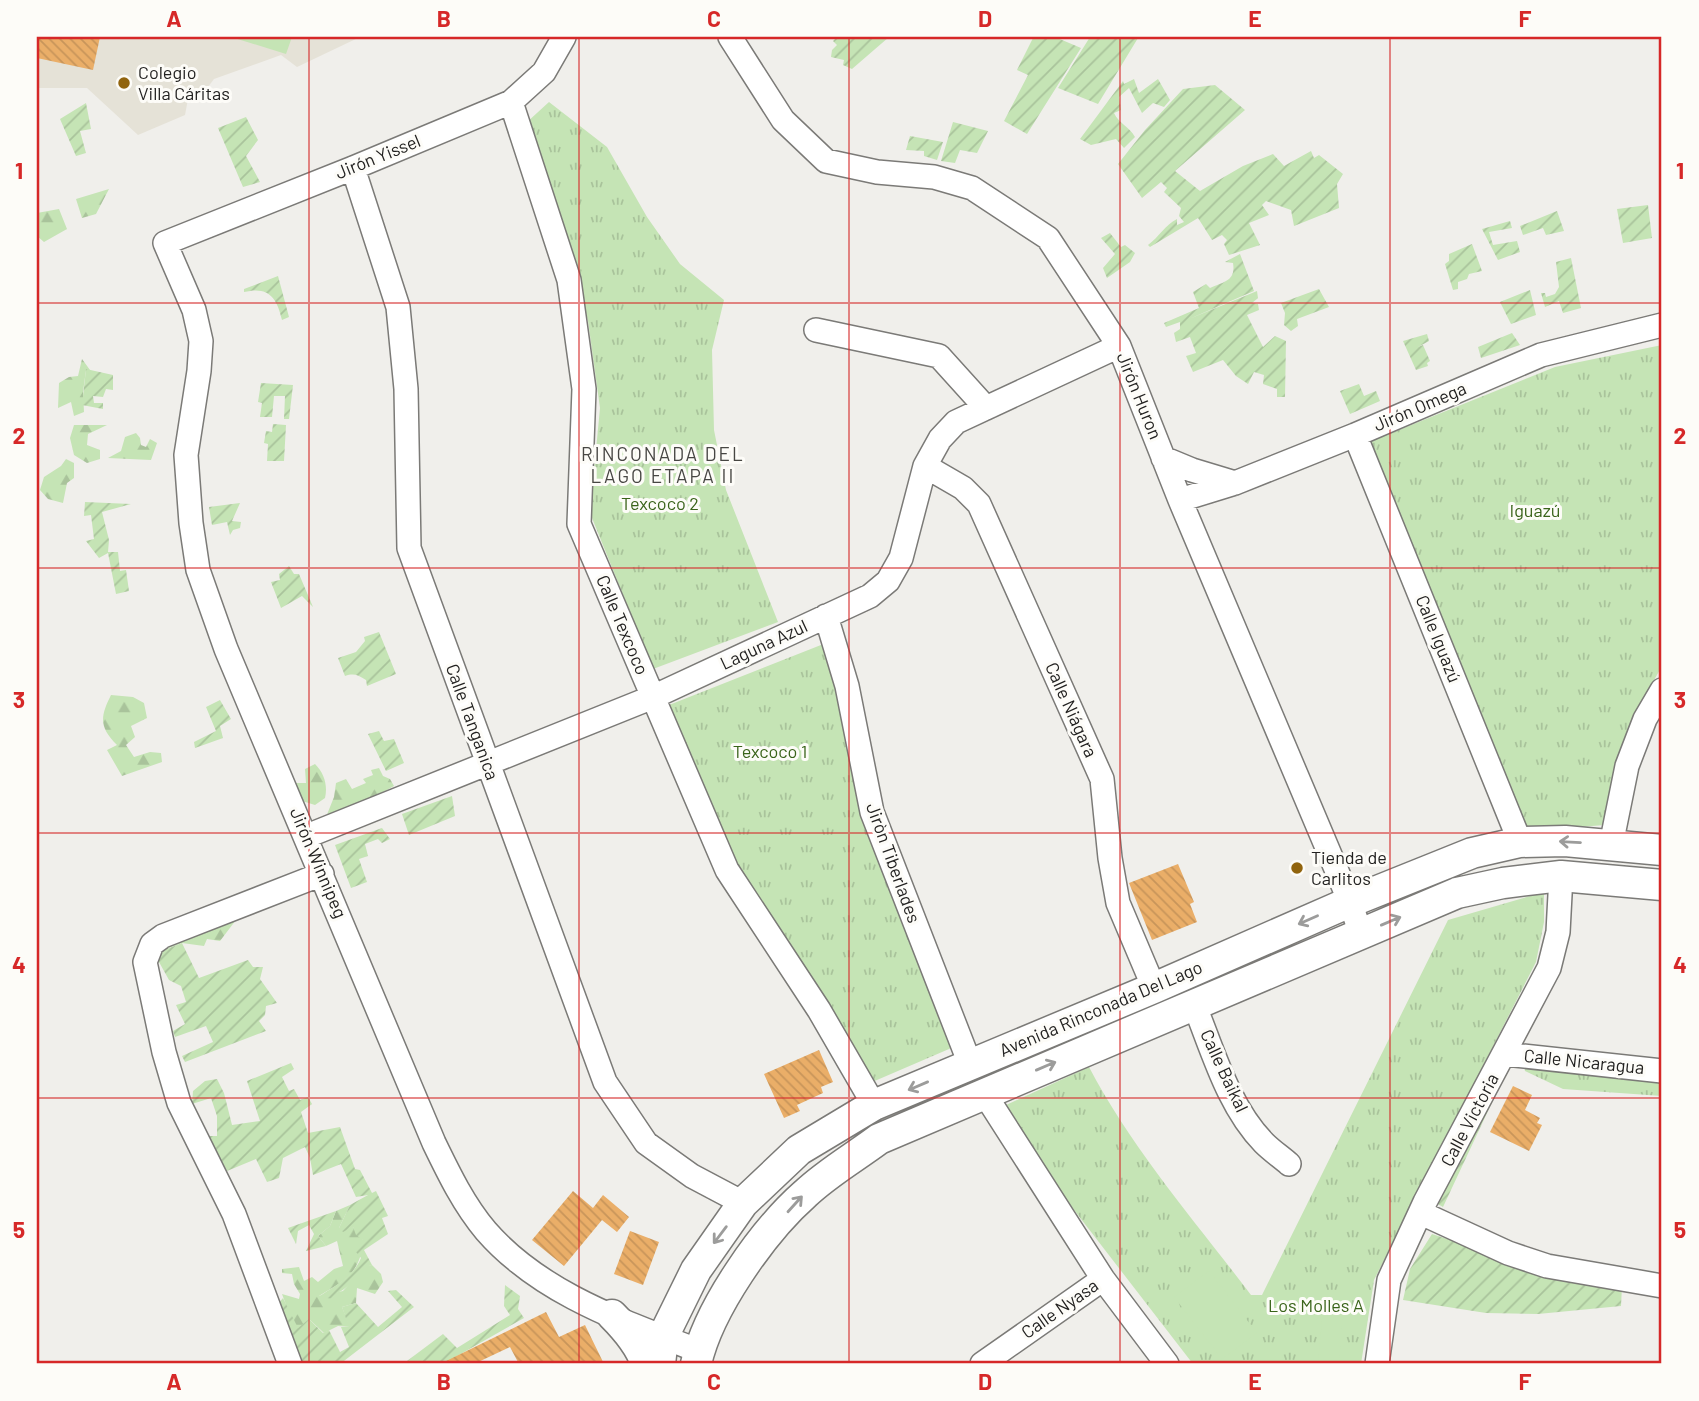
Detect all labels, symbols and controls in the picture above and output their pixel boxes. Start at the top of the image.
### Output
text: A [166,4,182,32]
text: B [437,4,451,32]
text: C [707,4,721,32]
text: D [978,4,992,32]
text: E [1248,4,1262,32]
text: F [1519,4,1532,32]
place label: Colegio Villa Cáritas [138,61,230,104]
marker: Colegio Villa Cáritas [116,75,132,91]
street label: Jirón Yissel [332,129,423,183]
text: 1 [15,156,23,184]
text: 1 [1676,156,1684,184]
street label: Jirón Huron [1113,349,1167,442]
street label: Jirón Omega [1370,377,1469,436]
text: 2 [13,421,25,449]
text: 2 [1674,421,1686,449]
district label: RINCONADA DEL LAGO ETAPA II [581,442,745,487]
park label: Texcoco 2 [621,492,699,514]
park label: Iguazú [1510,499,1560,521]
street label: Calle Texcoco [592,571,654,678]
street label: Calle Iguazú [1411,592,1466,686]
street label: Laguna Azul [716,614,811,674]
street label: Calle Niágara [1041,659,1103,761]
street label: Calle Tanganica [442,661,504,783]
text: 3 [13,685,25,713]
text: 3 [1674,685,1686,713]
park label: Texcoco 1 [733,740,807,762]
street label: Jiròn Tiberlades [862,800,926,926]
street label: Jirón Winnipeg [286,804,352,921]
one-way arrow [1559,835,1582,848]
place label: Tienda de Carlitos [1311,846,1387,889]
marker: Tienda de Carlitos [1289,860,1305,876]
one-way arrow [1380,913,1402,926]
one-way arrow [1298,914,1319,927]
text: 4 [12,950,26,978]
text: 4 [1673,950,1687,978]
street label: Avenida Rinconada Del Lago [996,955,1205,1061]
street label: Calle Baikal [1196,1026,1254,1115]
street label: Calle Nicaragua [1523,1044,1645,1078]
one-way arrow [1035,1059,1057,1072]
street label: Calle Victoria [1435,1069,1503,1170]
one-way arrow [908,1080,929,1093]
one-way arrow [787,1196,804,1213]
text: 5 [13,1215,25,1243]
text: 5 [1674,1215,1686,1243]
one-way arrow [712,1225,727,1243]
street label: Calle Nyasa [1017,1274,1102,1343]
park label: Los Molles A [1268,1294,1364,1316]
text: A [166,1367,182,1395]
text: B [437,1367,451,1395]
text: C [707,1367,721,1395]
text: D [978,1367,992,1395]
text: E [1248,1367,1262,1395]
text: F [1519,1367,1532,1395]

